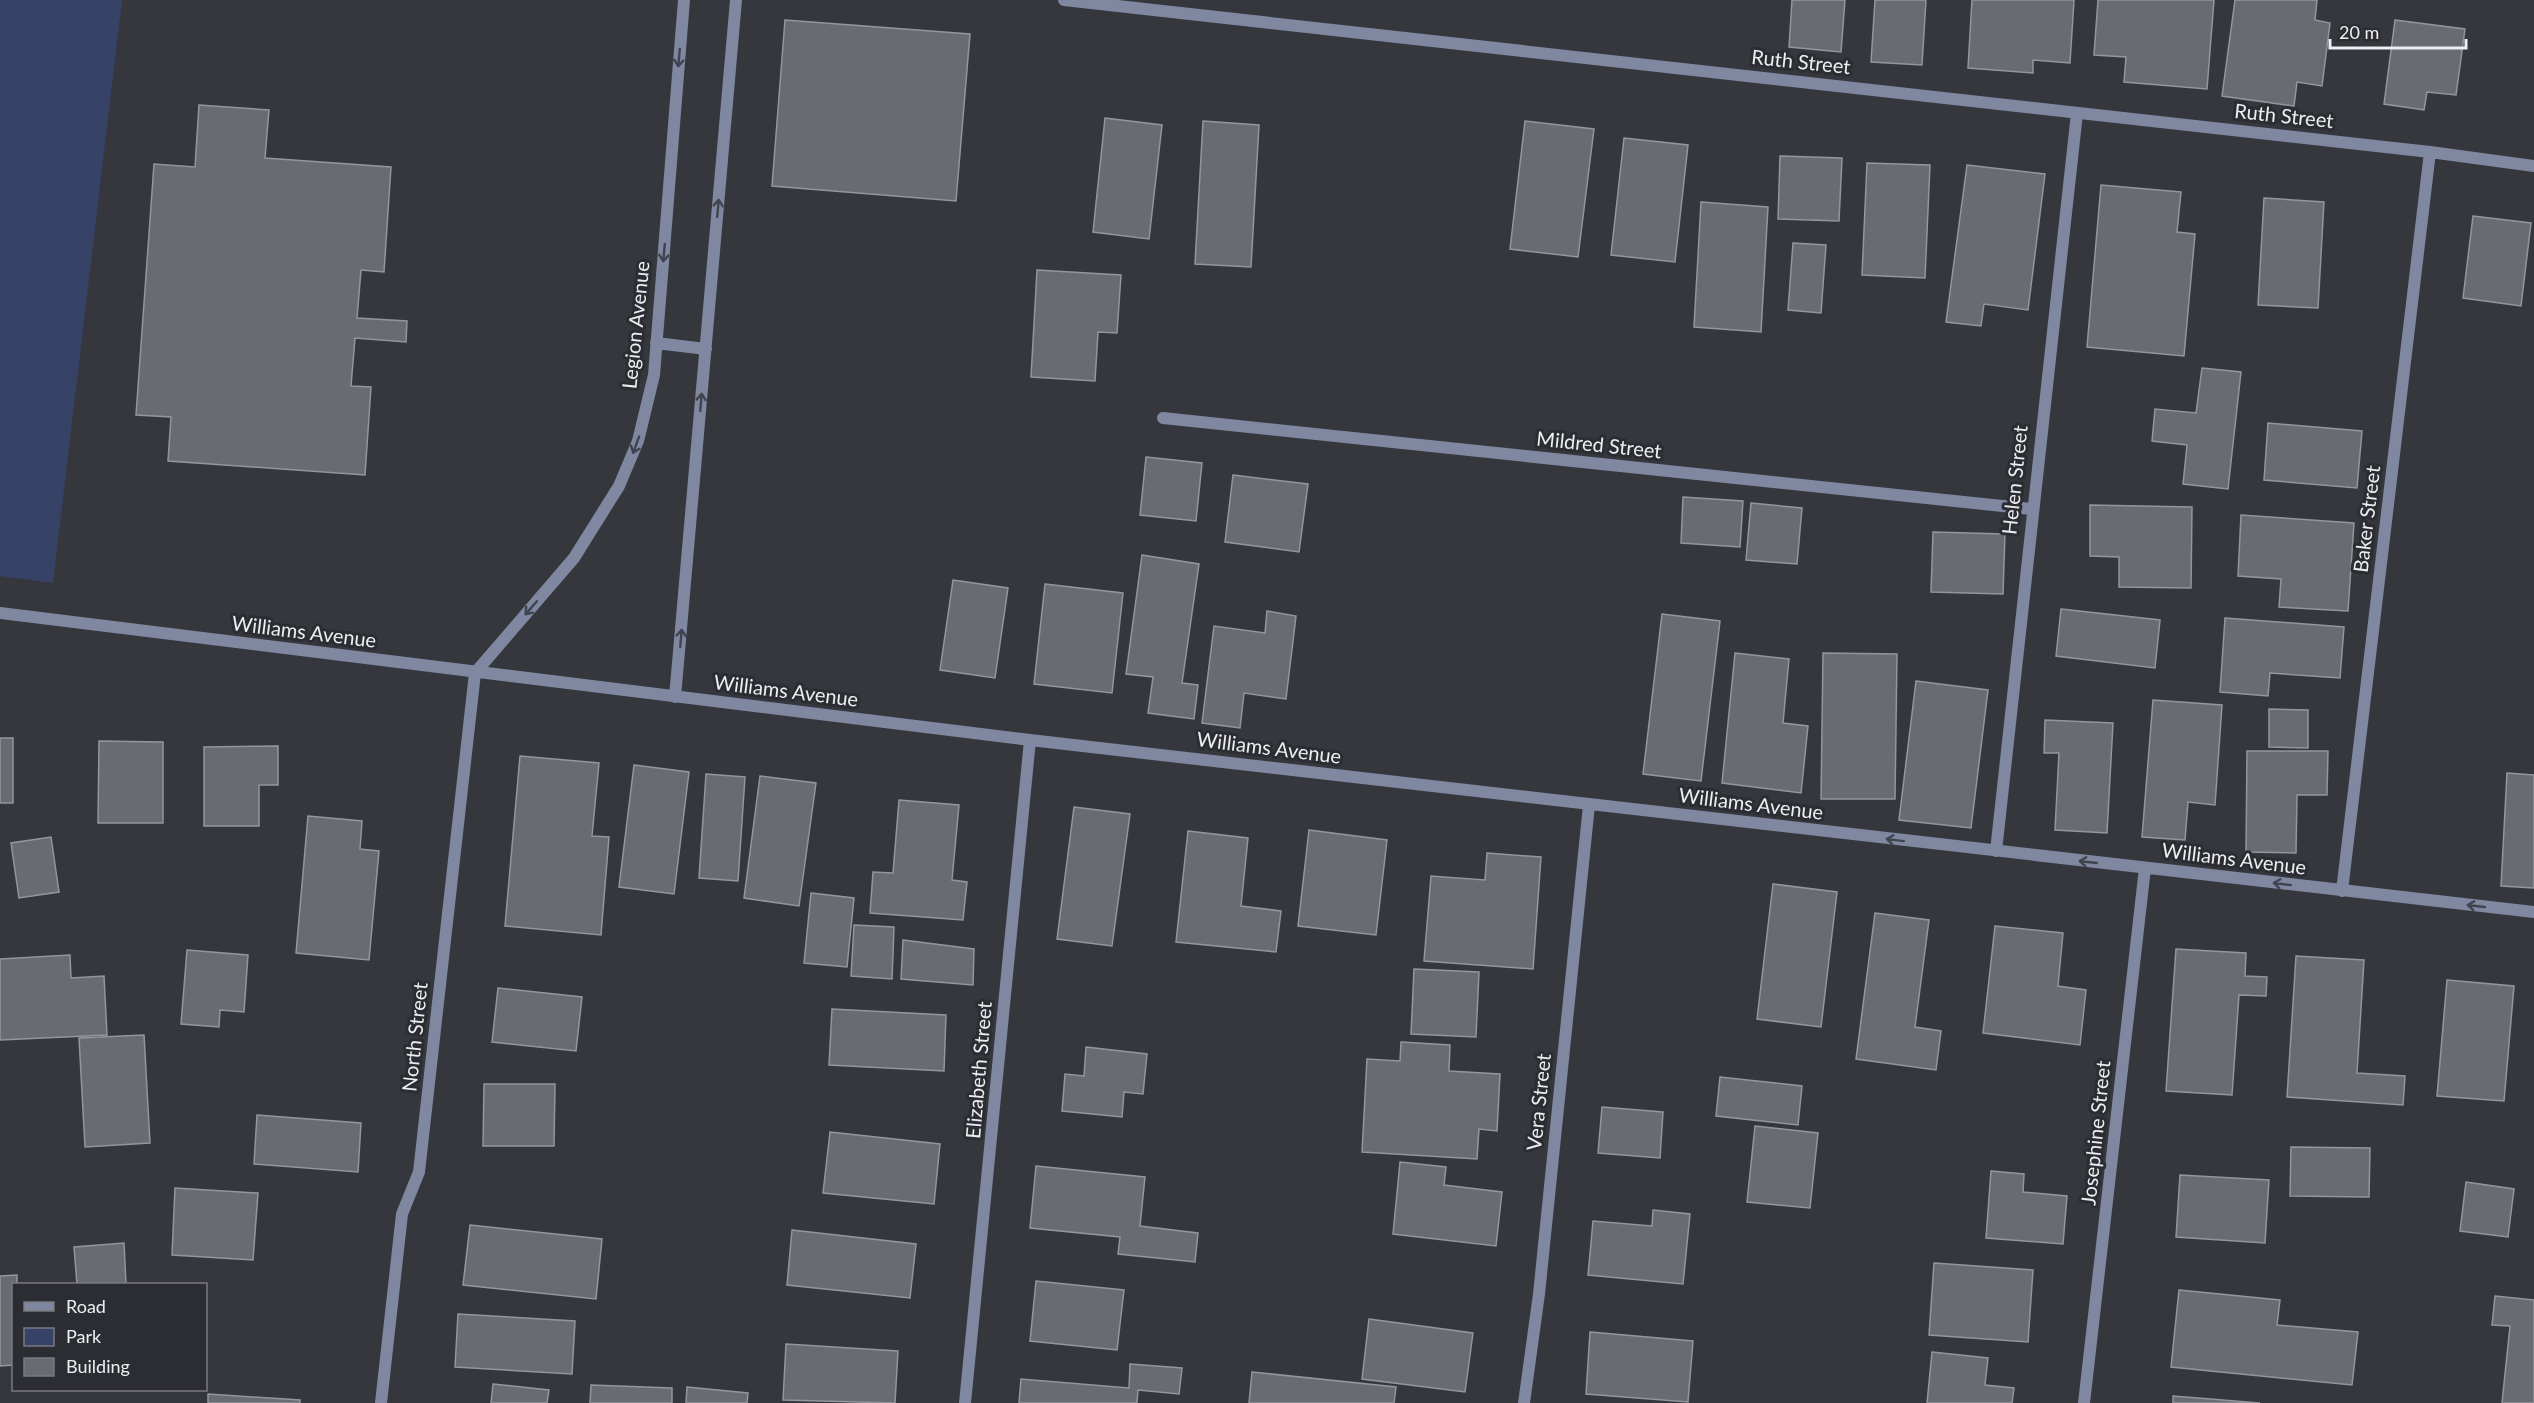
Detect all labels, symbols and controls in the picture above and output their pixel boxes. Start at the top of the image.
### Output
scale bar [2330,12,2466,50]
text: 20 m [2339,21,2379,43]
street label: Ruth Street [1750,44,1852,78]
one-way arrow [673,48,684,68]
street label: Ruth Street [2233,98,2335,132]
one-way arrow [713,199,724,219]
one-way arrow [658,242,669,262]
street label: Legion Avenue [616,260,654,390]
one-way arrow [696,393,707,413]
street label: Helen Street [1996,424,2032,536]
street label: Mildred Street [1535,426,1663,463]
one-way arrow [629,435,640,454]
street label: Baker Street [2348,464,2384,574]
one-way arrow [524,600,538,615]
street label: Williams Avenue [231,610,378,652]
one-way arrow [675,629,686,649]
street label: Williams Avenue [713,669,860,711]
street label: Williams Avenue [1196,726,1343,768]
street label: Williams Avenue [1678,782,1825,824]
one-way arrow [1885,834,1905,845]
street label: Williams Avenue [2161,837,2308,879]
one-way arrow [2079,856,2099,867]
one-way arrow [2273,878,2293,889]
one-way arrow [2466,900,2486,911]
street label: North Street [396,981,432,1093]
street label: Elizabeth Street [960,1000,996,1140]
street label: Vera Street [1521,1052,1555,1152]
street label: Josephine Street [2075,1059,2115,1206]
legend [12,1283,207,1391]
text: Road [66,1295,106,1317]
text: Park [66,1325,102,1347]
text: Building [66,1355,130,1377]

